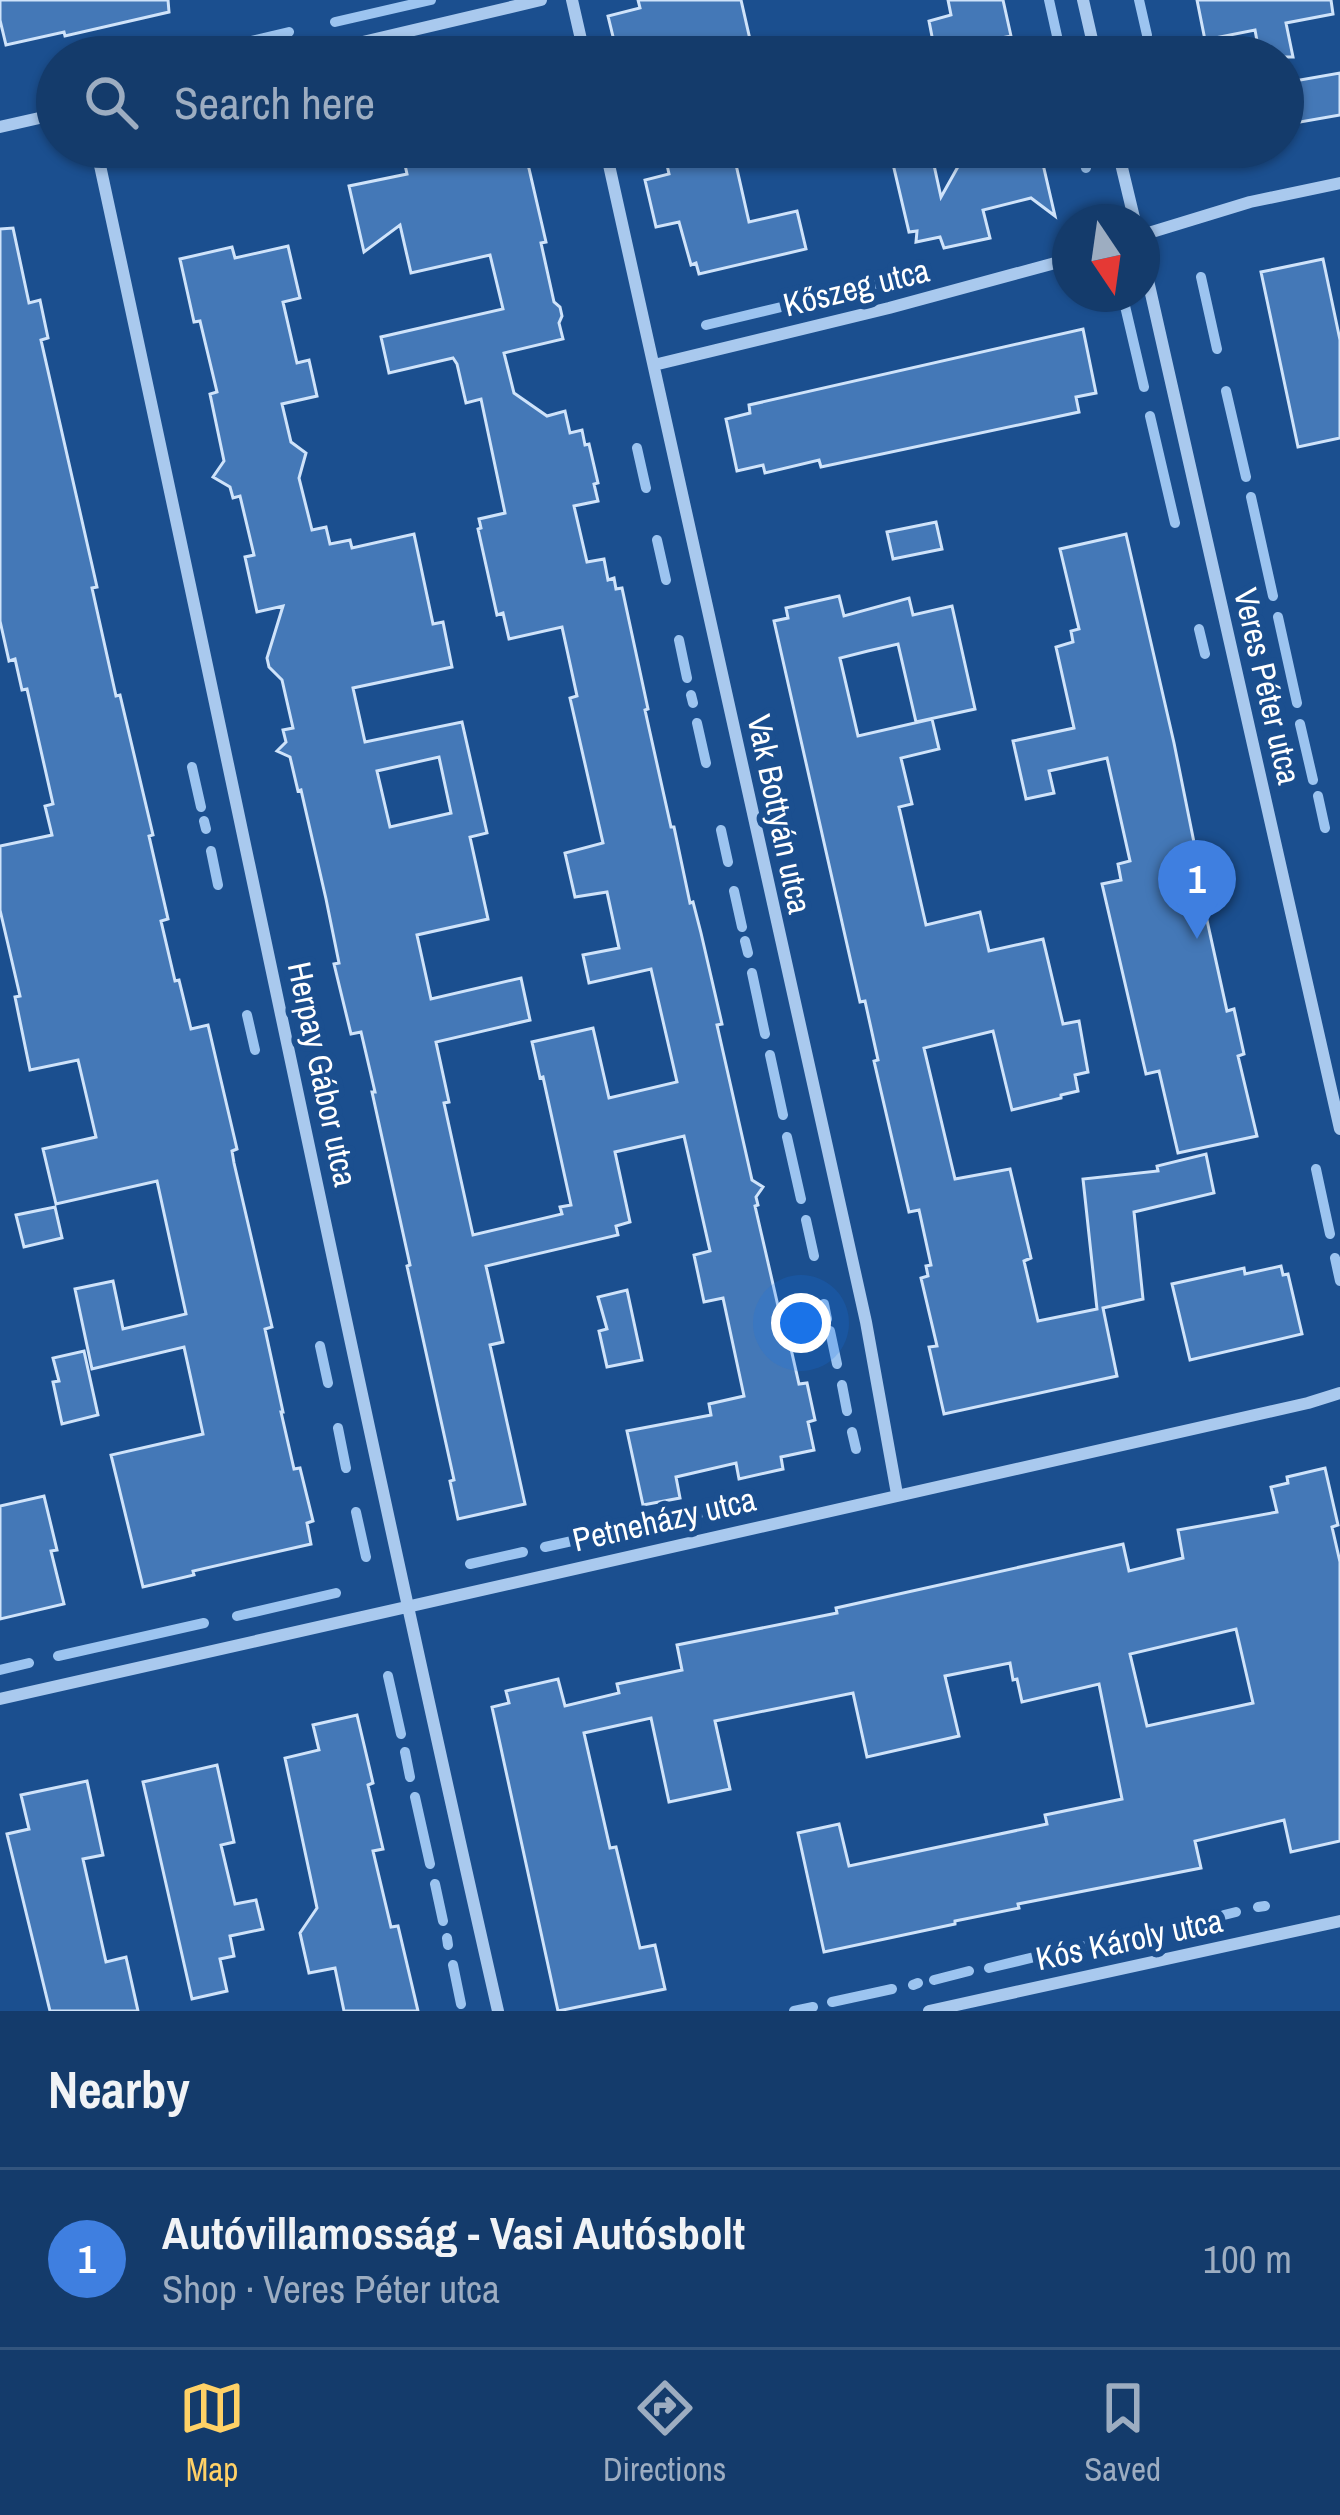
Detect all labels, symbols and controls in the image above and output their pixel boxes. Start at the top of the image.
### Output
search box [36,36,1304,168]
icon: search [78,69,144,135]
text: Search here [174,72,375,133]
north arrow [1052,204,1160,312]
street label: Kőszeg utca [778,248,934,326]
street label: Veres Péter utca [1224,584,1312,788]
street label: Vak Bottyán utca [737,710,823,918]
pin: 1 [1158,840,1236,939]
street label: Herpay Gábor utca [278,958,368,1190]
your location [771,1293,831,1353]
street label: Petneházy utca [568,1477,760,1561]
street label: Kós Károly utca [1032,1898,1226,1980]
text: Nearby [48,2055,190,2124]
text: Autóvillamosság - Vasi Autósbolt [162,2202,745,2263]
text: 1 [78,2233,96,2285]
text: 100 m [1203,2233,1292,2285]
text: Shop · Veres Péter utca [162,2263,500,2315]
tab: Map [179,2375,245,2491]
tab: Directions [603,2375,726,2491]
tab: Saved [1084,2375,1161,2491]

